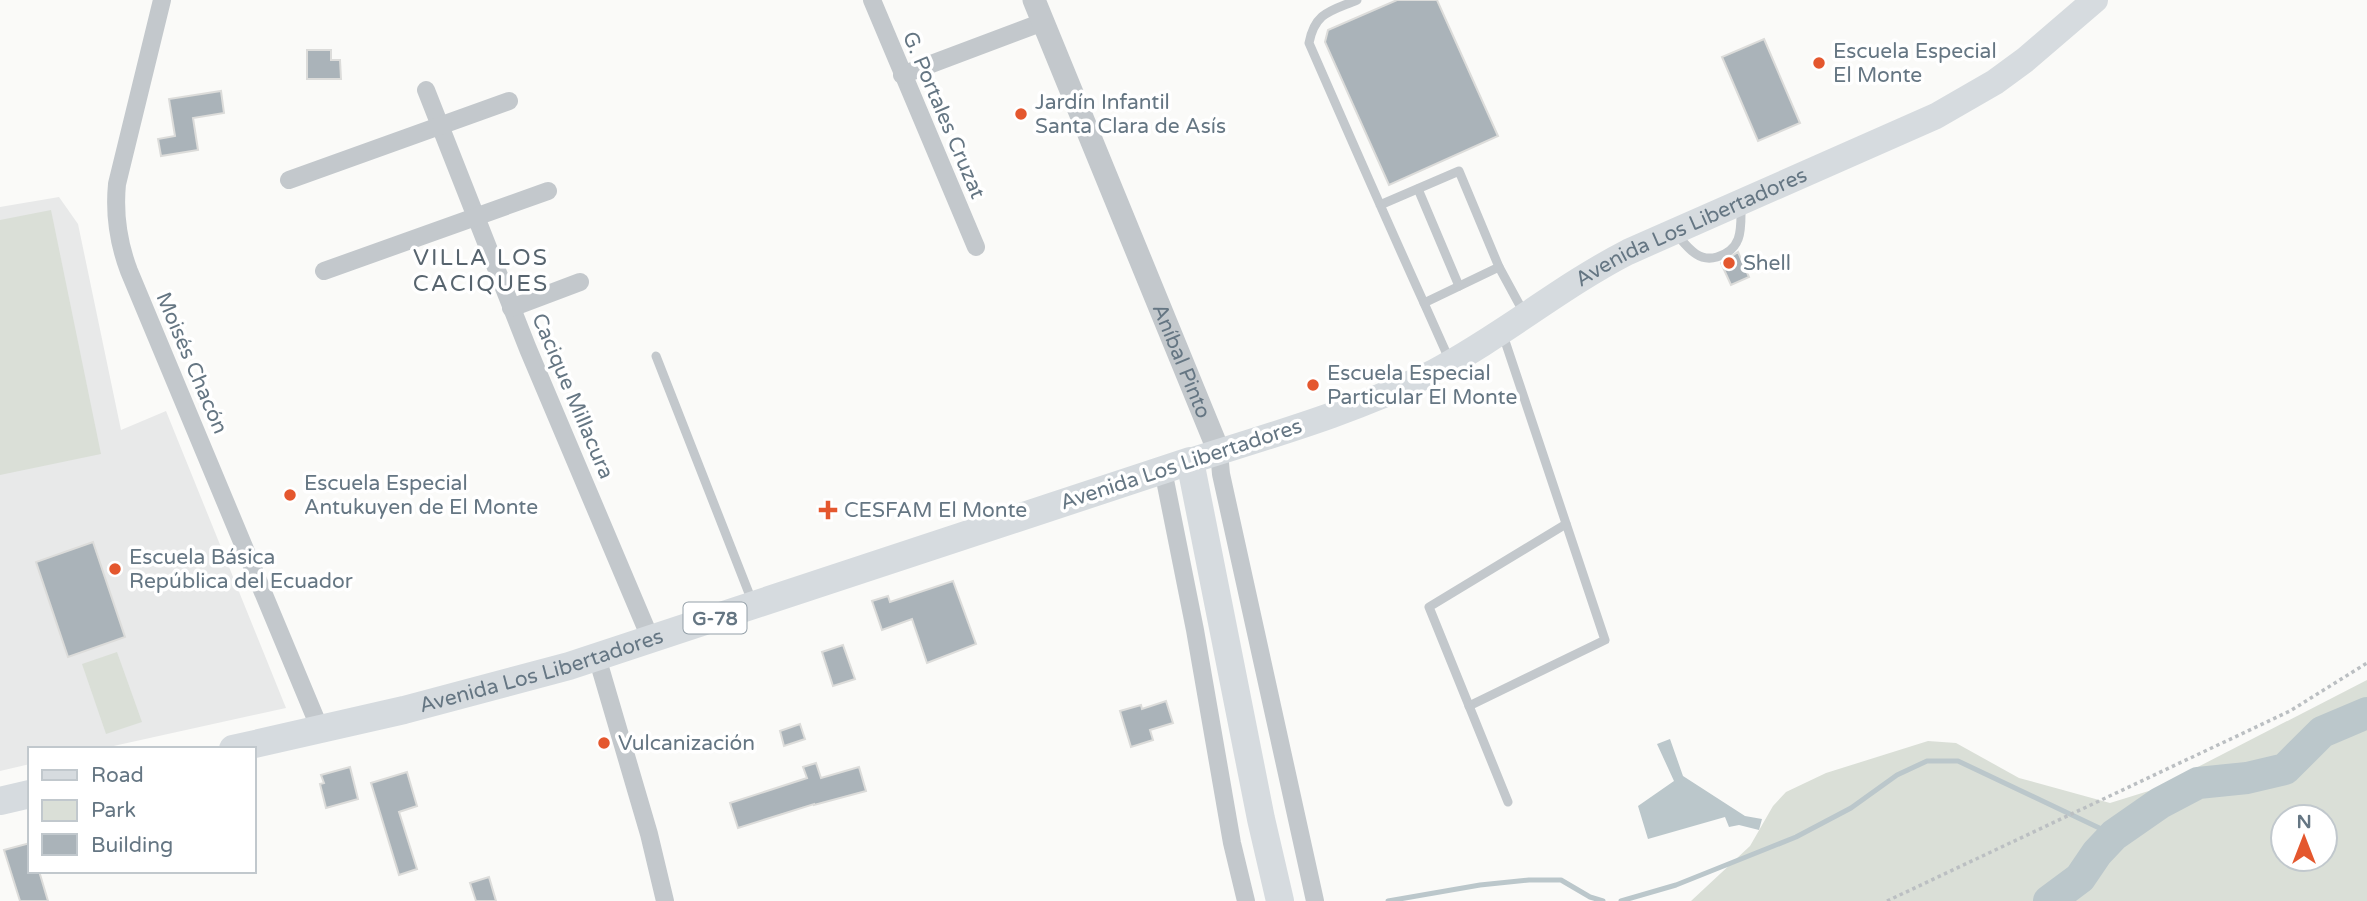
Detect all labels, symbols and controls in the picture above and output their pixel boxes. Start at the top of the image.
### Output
street label: G. Portales Cruzat [897,28,990,203]
place label: Escuela Especial El Monte [1833,39,1997,88]
marker: Escuela Especial El Monte [1811,55,1827,71]
place label: Jardín Infantil Santa Clara de Asís [1035,90,1226,139]
marker: Jardín Infantil Santa Clara de Asís [1013,106,1029,122]
street label: Avenida Los Libertadores [1571,163,1811,292]
district label: VILLA LOS CACIQUES [413,244,549,298]
place label: Shell [1743,251,1791,276]
marker: Shell [1721,255,1737,271]
street label: Moisés Chacón [150,289,233,438]
street label: Aníbal Pinto [1147,300,1216,422]
street label: Cacique Millacura [526,310,619,483]
place label: Escuela Especial Particular El Monte [1327,361,1517,410]
marker: Escuela Especial Particular El Monte [1305,377,1321,393]
street label: Avenida Los Libertadores [1057,414,1305,515]
place label: Escuela Especial Antukuyen de El Monte [304,471,538,520]
marker: Escuela Especial Antukuyen de El Monte [282,487,298,503]
place label: CESFAM El Monte [844,498,1027,523]
marker: CESFAM El Monte [818,500,838,520]
place label: Escuela Básica República del Ecuador [129,545,353,594]
marker: Escuela Básica República del Ecuador [107,561,123,577]
road number: G-78 [684,603,746,634]
street label: Avenida Los Libertadores [416,624,666,718]
place label: Vulcanización [618,731,755,756]
marker: Vulcanización [596,735,612,751]
legend [28,747,256,873]
text: Road [91,763,144,788]
text: Park [91,798,136,823]
north arrow [2269,803,2339,873]
text: N [2296,811,2312,833]
text: Building [91,833,173,858]

